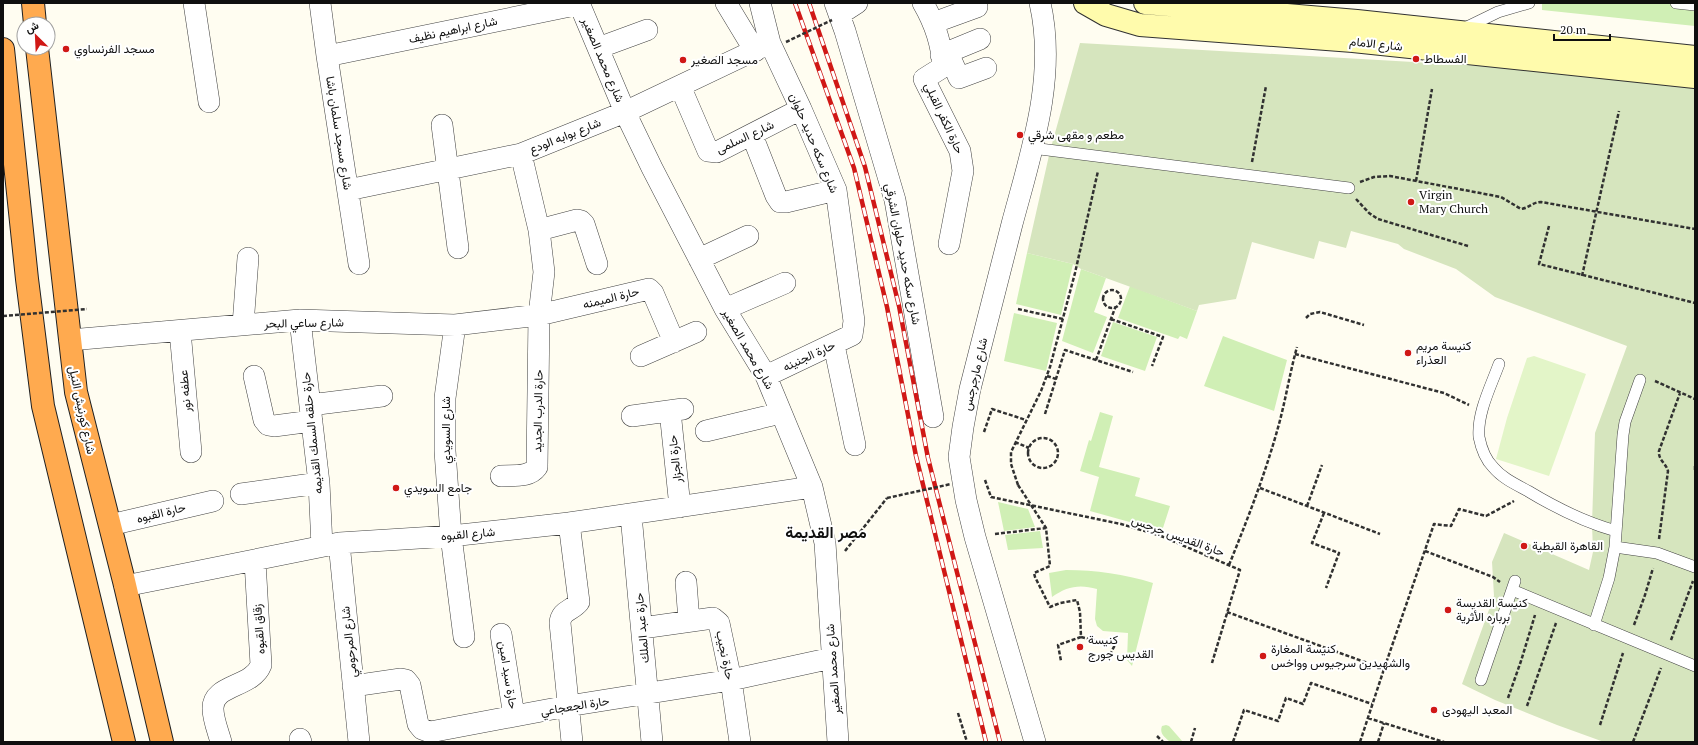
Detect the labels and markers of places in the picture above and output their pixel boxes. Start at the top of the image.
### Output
place label: مسجد الفرنساوي [74,41,155,59]
marker: مسجد الفرنساوي [61,44,71,54]
place label: الفسطاط [1424,51,1466,66]
place label: مسجد الصغير [690,52,758,68]
marker: الفسطاط [1411,54,1421,64]
marker: مسجد الصغير [678,55,688,65]
place label: مطعم و مقهى شرقي [1028,127,1124,145]
marker: مطعم و مقهى شرقي [1015,130,1025,140]
place label: Virgin Mary Church [1419,187,1488,216]
marker: Virgin Mary Church [1406,197,1416,207]
place label: كنيسة مريم العذراء [1416,338,1471,368]
marker: كنيسة مريم العذراء [1403,348,1413,358]
place label: جامع السويدي [404,480,472,498]
marker: جامع السويدي [391,483,401,493]
place label: القاهرة القبطية [1532,538,1603,554]
marker: القاهرة القبطية [1519,541,1529,551]
place label: كنيسة القديسة برباره الأثرية [1456,595,1528,625]
marker: كنيسة القديسة برباره الأثرية [1443,605,1453,615]
place label: كنيسة القديس جورج [1088,632,1154,663]
place label: كنيسة المغارة والشهيدين سرجيوس وواخس [1271,641,1410,671]
marker: كنيسة القديس جورج [1075,642,1085,652]
marker: كنيسة المغارة والشهيدين سرجيوس وواخس [1258,651,1268,661]
place label: المعبد اليهودى [1442,702,1512,718]
marker: المعبد اليهودى [1429,705,1439,715]

